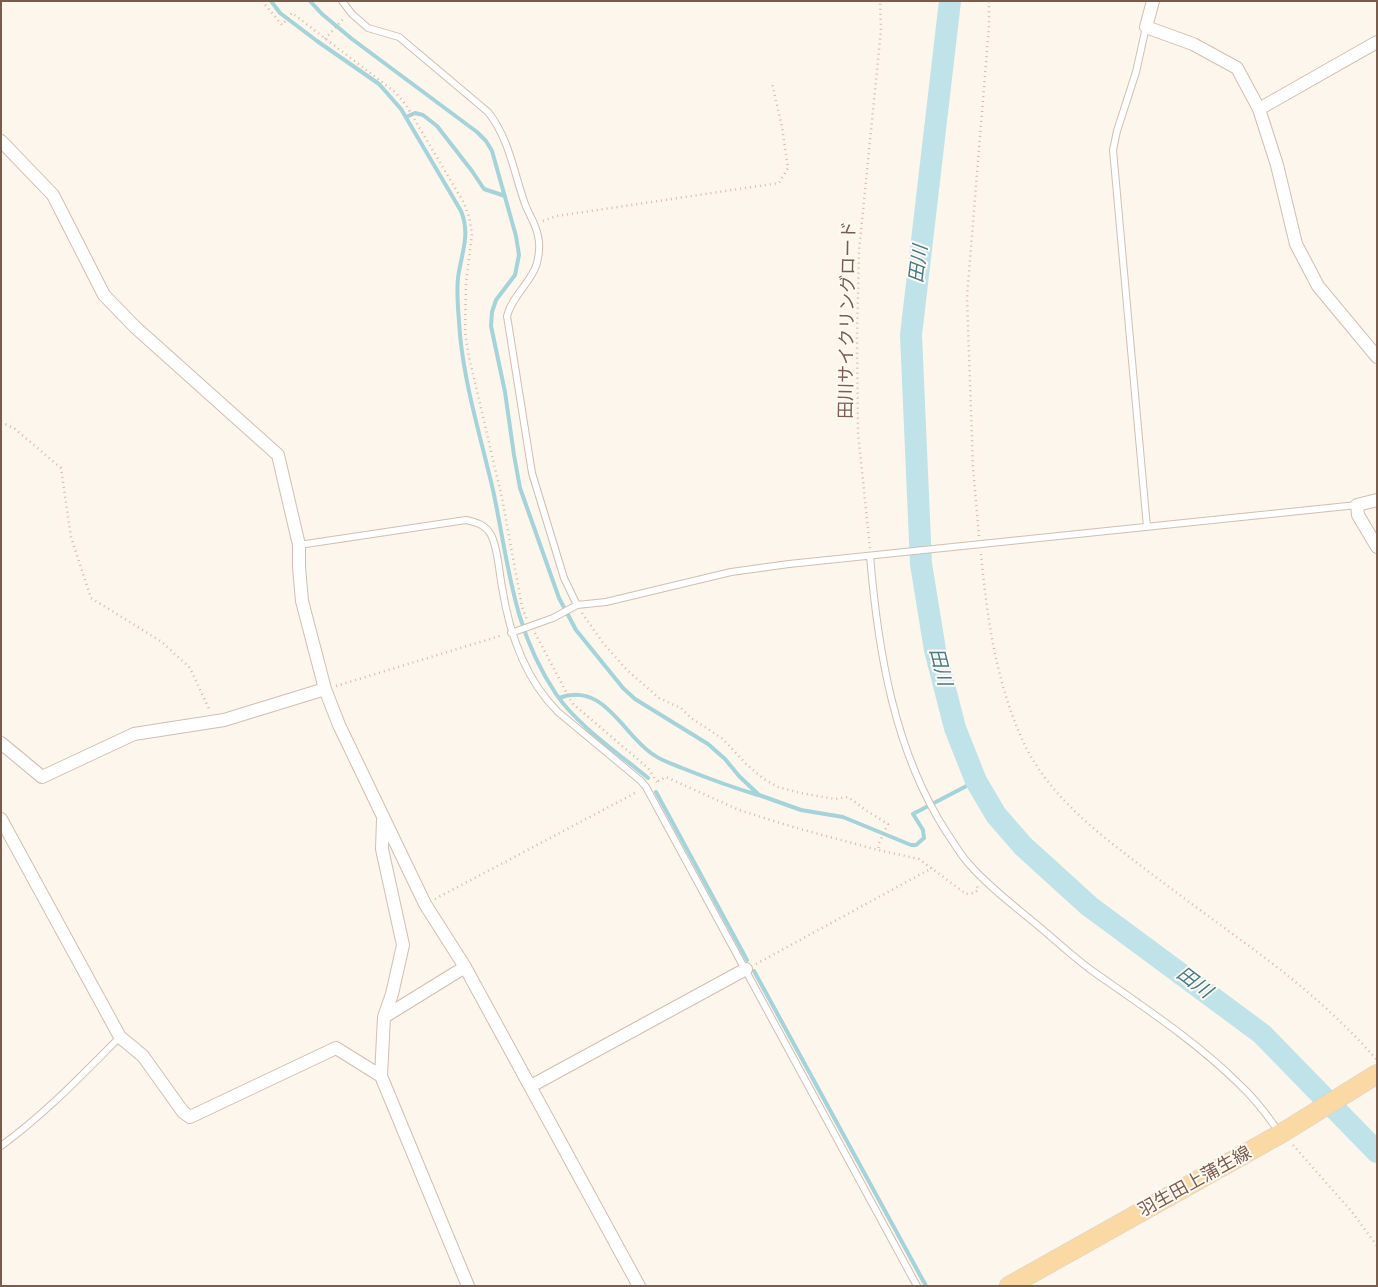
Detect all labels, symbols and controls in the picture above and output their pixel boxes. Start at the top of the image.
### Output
street label: 田川サイクリングロード [835,221,861,419]
water label: 田川 [905,244,933,284]
water label: 田川 [924,646,956,688]
water label: 田川 [1172,962,1216,1004]
street label: 羽生田上蒲生線 [1135,1142,1255,1222]

